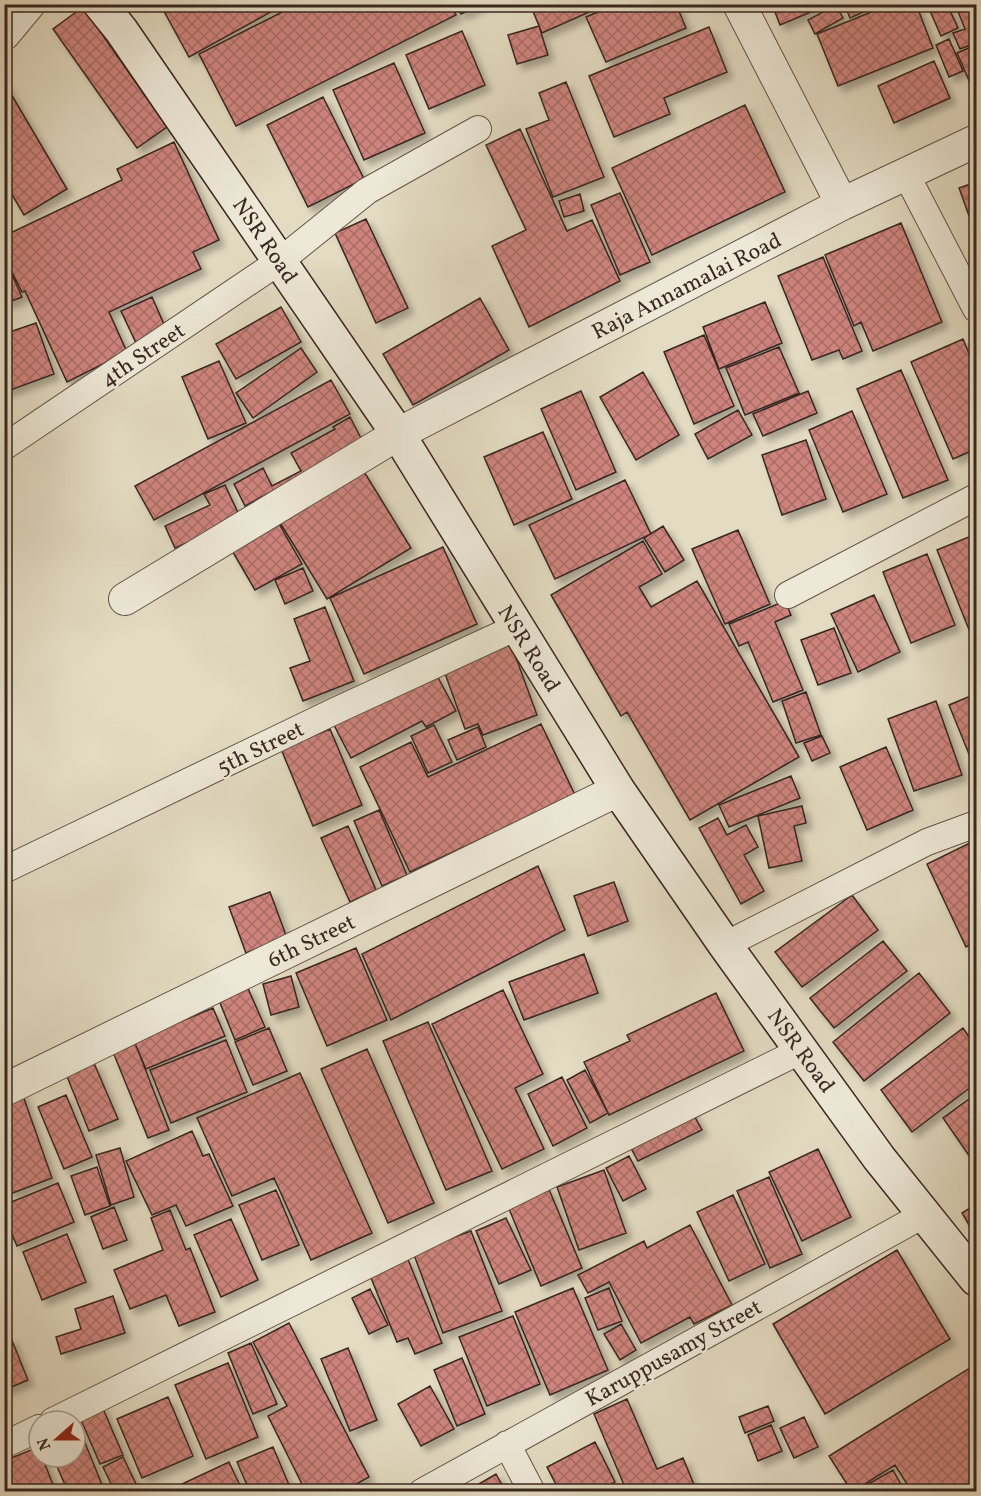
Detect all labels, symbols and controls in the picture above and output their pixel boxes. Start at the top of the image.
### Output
street label: NSR Road [224,192,304,291]
street label: Raja Annamalai Road [587,226,787,348]
street label: 4th Street [95,316,192,396]
street label: NSR Road [489,600,567,699]
street label: 5th Street [212,715,310,784]
street label: 6th Street [263,908,361,977]
street label: NSR Road [759,1003,841,1100]
street label: Karuppusamy Street [580,1293,768,1416]
north arrow [27,1409,87,1469]
text: N [32,1434,57,1453]

